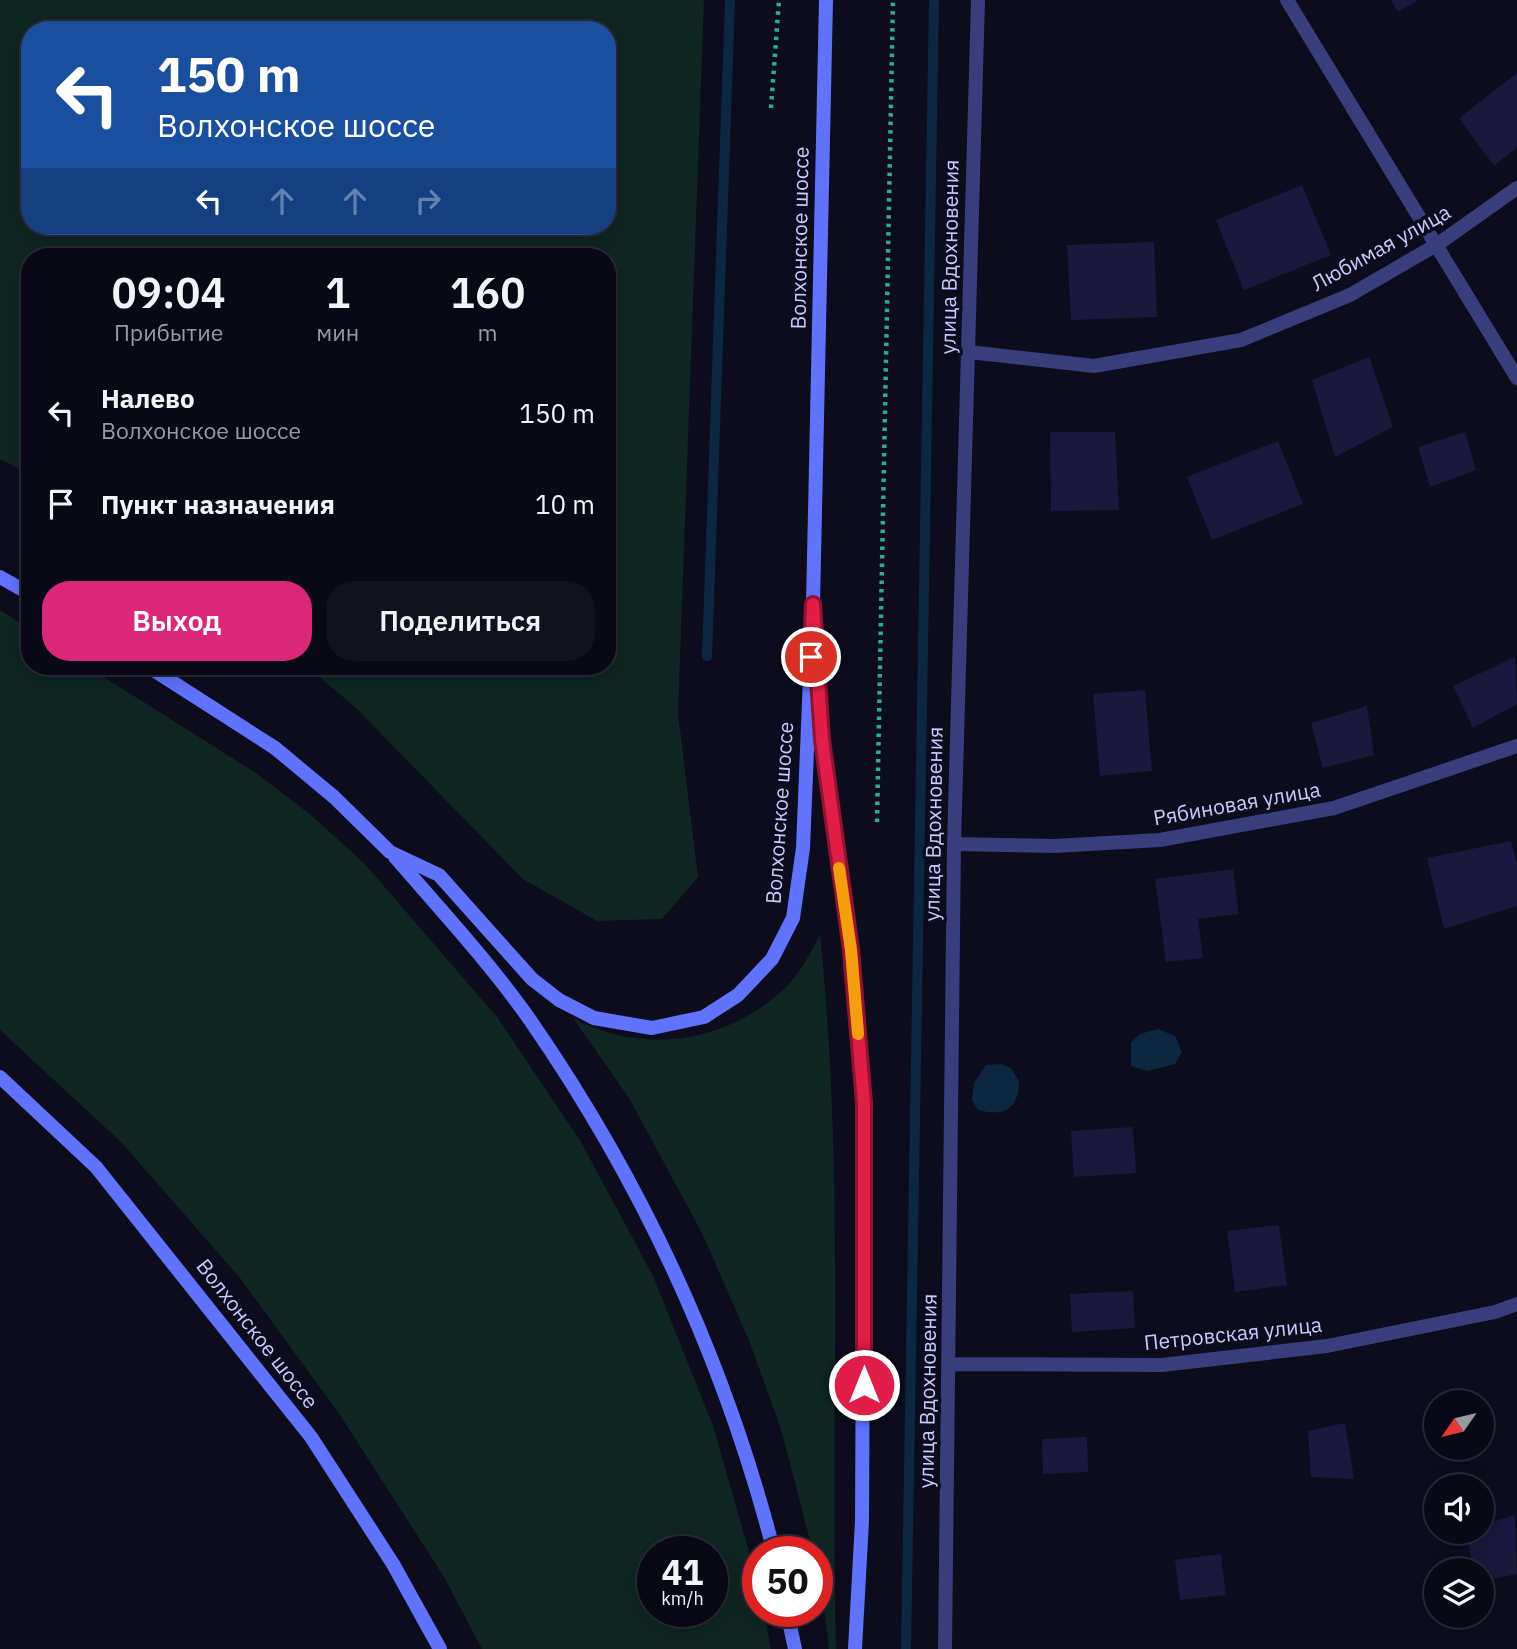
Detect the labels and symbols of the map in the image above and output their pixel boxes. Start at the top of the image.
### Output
street label: Волхонское шоссе [783,146,815,330]
street label: улица Вдохновения [933,159,965,355]
street label: Любимая улица [1306,197,1455,297]
pin [781,627,841,687]
street label: Волхонское шоссе [759,721,799,905]
street label: улица Вдохновения [917,726,949,922]
street label: Рябиновая улица [1151,775,1323,832]
street label: Волхонское шоссе [191,1253,325,1414]
street label: улица Вдохновения [911,1293,943,1489]
street label: Петровская улица [1142,1310,1323,1356]
position arrow [827,1348,901,1422]
north arrow [1424,1390,1494,1460]
speed limit sign: 50 [742,1536,833,1627]

